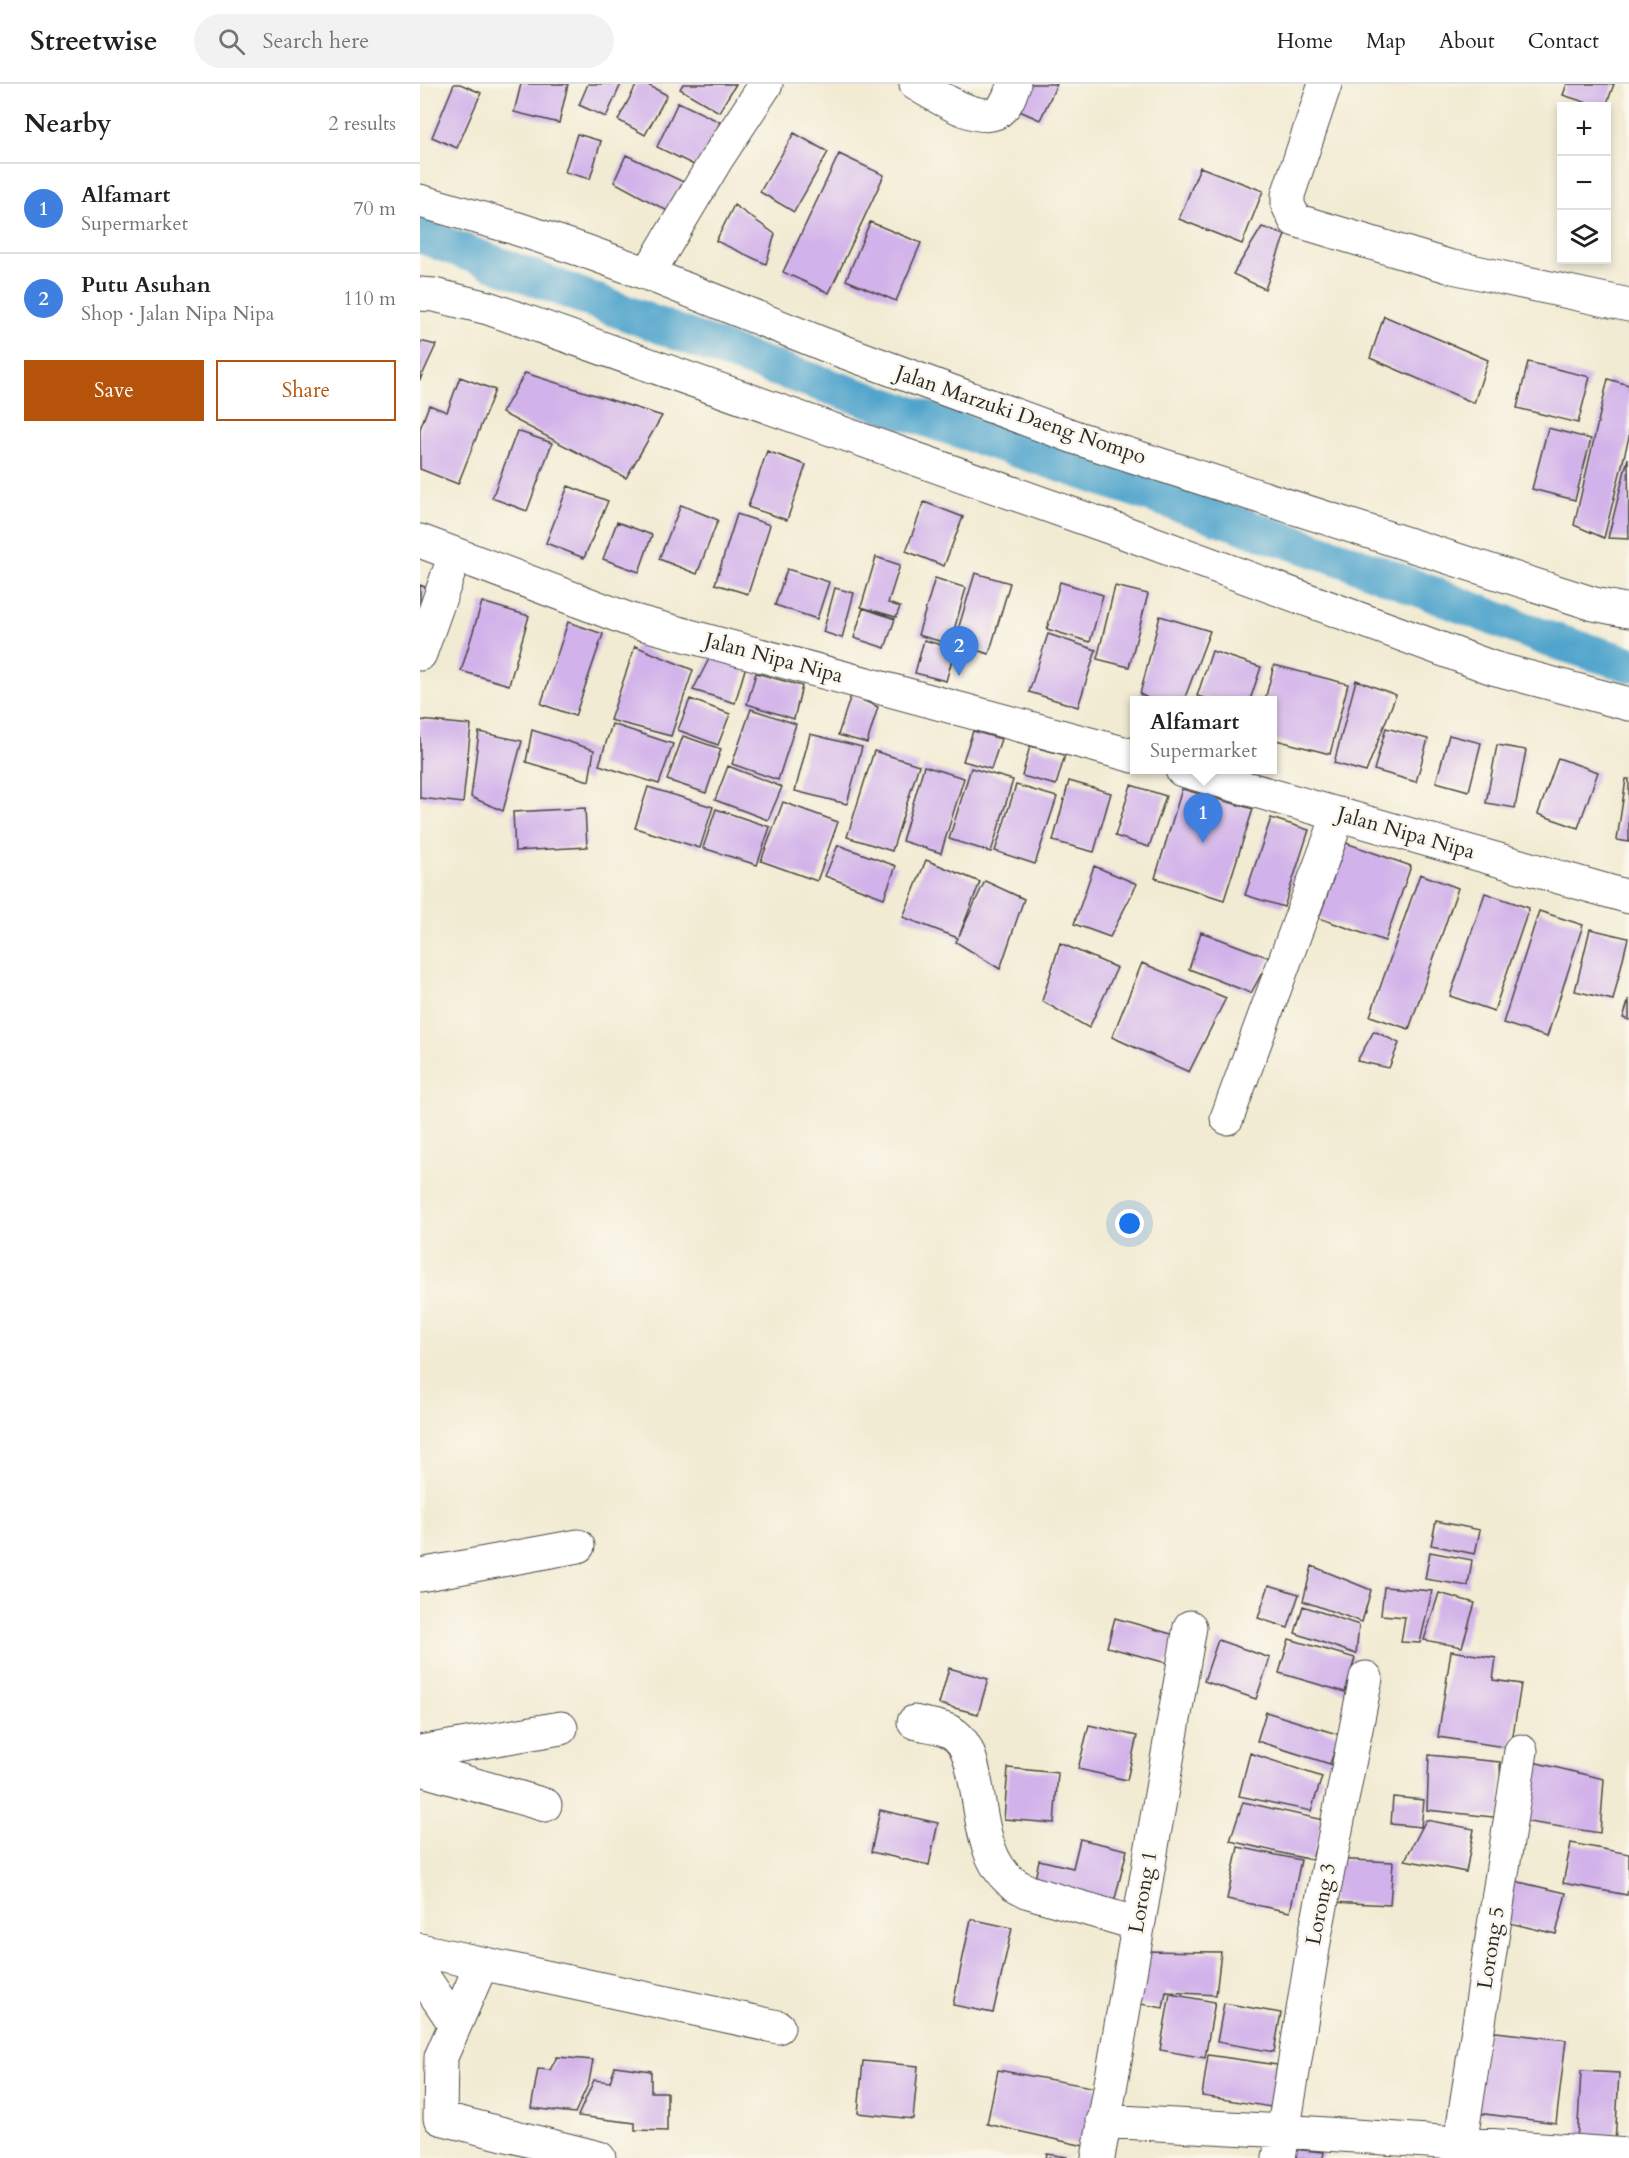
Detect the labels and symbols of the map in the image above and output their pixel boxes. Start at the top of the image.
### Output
street label: Jalan Marzuki Daeng Nompo [889,358,1150,472]
street label: Jalan Nipa Nipa [699,625,846,690]
pin: 2 [940,626,978,676]
pin: 1 [1184,794,1222,843]
street label: Jalan Nipa Nipa [1331,799,1478,867]
your location [1115,1209,1144,1238]
street label: Lorong 1 [1121,1849,1165,1935]
street label: Lorong 3 [1299,1860,1343,1948]
street label: Lorong 5 [1470,1905,1512,1991]

